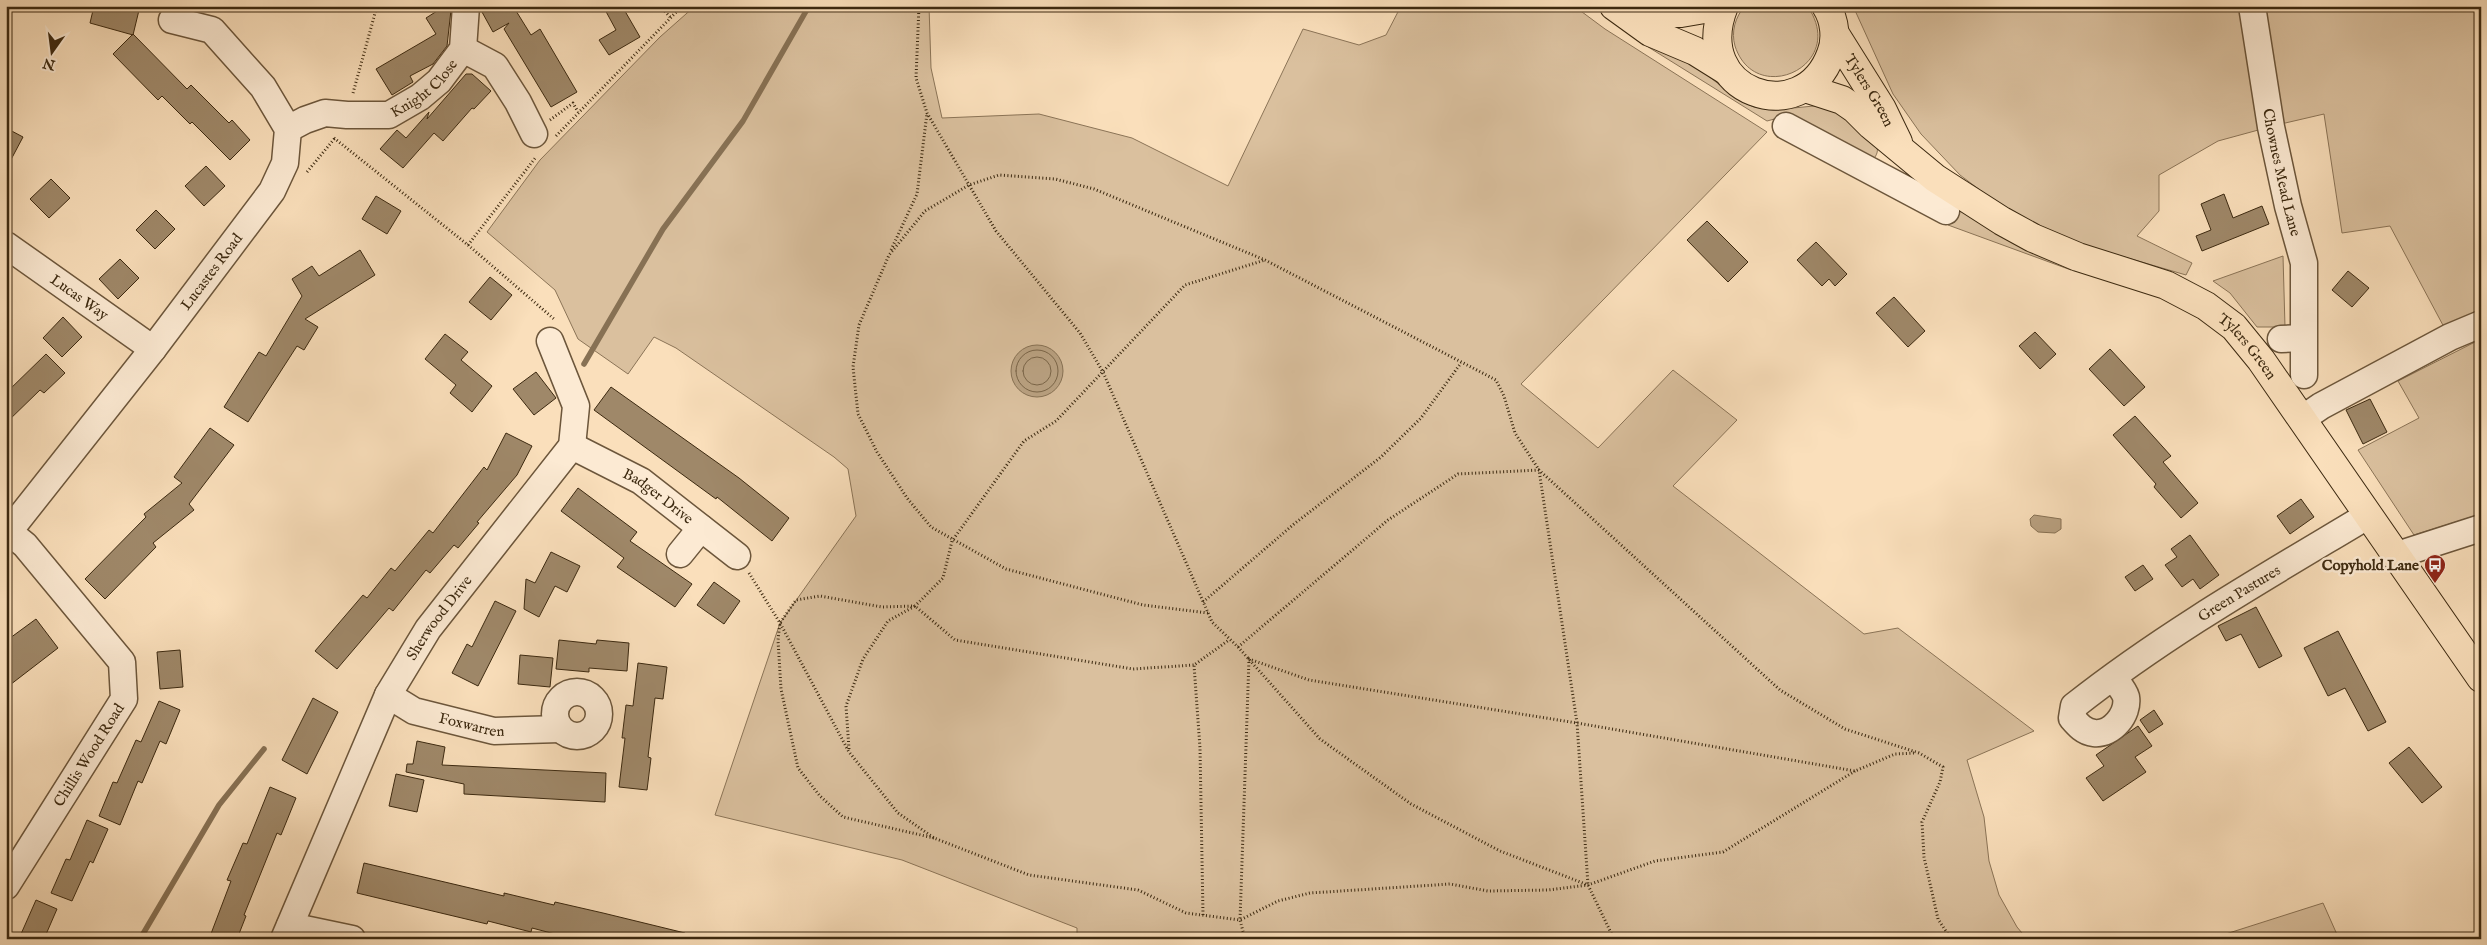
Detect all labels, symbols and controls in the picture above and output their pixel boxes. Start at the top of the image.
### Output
north arrow [28,28,78,78]
street label: Tylers Green [1840,51,1898,130]
text: N [41,53,58,74]
street label: Knight Close [387,55,462,122]
street label: Chownes Mead Lane [2258,107,2305,239]
street label: Lucastes Road [177,229,247,314]
street label: Lucas Way [46,270,113,325]
street label: Tylers Green [2214,309,2281,383]
street label: Badger Drive [620,464,697,528]
bus stop icon: Copyhold Lane [2423,553,2447,584]
place label: Copyhold Lane [2322,556,2419,575]
street label: Green Pastures [2195,561,2284,626]
street label: Sherwood Drive [402,572,477,664]
street label: Chillis Wood Road [49,699,129,810]
street label: Foxwarren [437,709,505,741]

